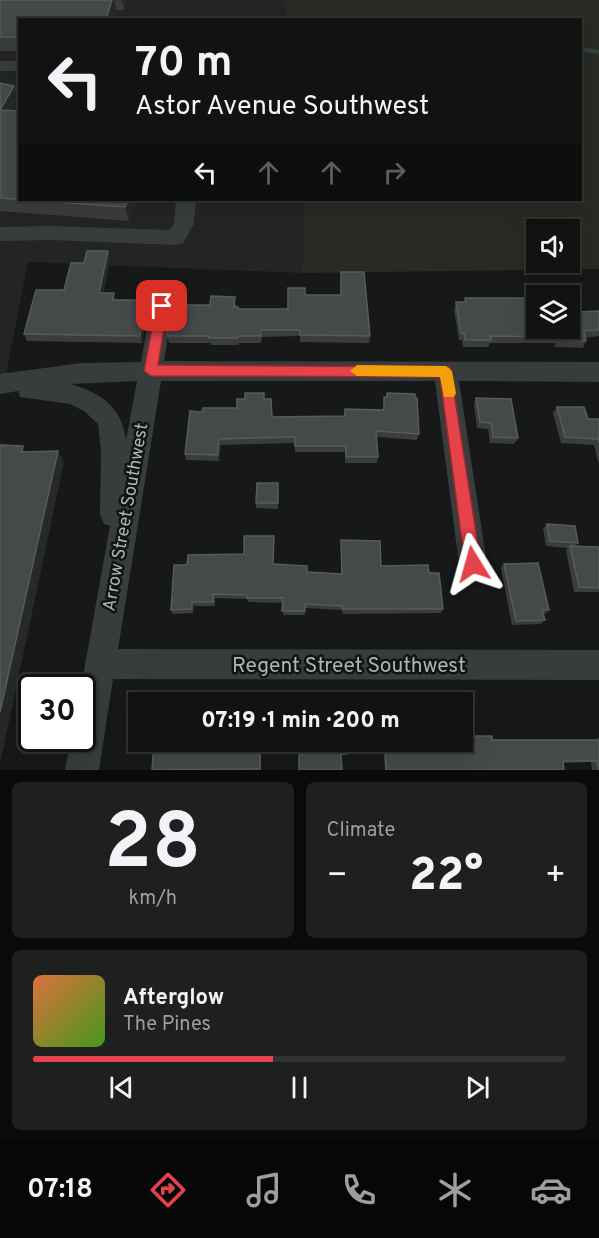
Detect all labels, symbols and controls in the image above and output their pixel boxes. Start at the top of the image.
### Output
text: 70 m [135,38,233,91]
icon: left [36,42,114,120]
text: Astor Avenue Southwest [135,90,429,124]
icon: left [189,156,222,189]
icon: ahead [252,156,285,189]
icon: ahead [315,156,348,189]
icon: right [378,156,411,189]
map controls [526,219,580,339]
button: sound [526,219,580,273]
pin [136,280,187,331]
button: layers [526,285,580,339]
icon: arrive [145,289,178,322]
street label: Arrow Street Southwest [99,421,154,613]
position arrow [441,532,505,596]
street label: Regent Street Southwest [232,653,466,680]
speed limit sign: 30 [18,674,96,752]
text: 07:19 · 1 min · 200 m [201,708,400,735]
text: 28 [104,797,201,896]
text: Climate [327,818,395,844]
text: 22° [409,849,483,906]
text: − [327,856,348,898]
text: + [545,856,566,898]
text: km/h [128,886,177,912]
text: Afterglow [123,985,224,1012]
text: The Pines [123,1012,211,1038]
icon: previous [105,1071,138,1104]
icon: pause [283,1071,316,1104]
icon: next [461,1071,494,1104]
icon: directions [147,1169,189,1211]
icon: music [243,1169,285,1211]
icon: phone [338,1169,380,1211]
icon: climate [434,1169,476,1211]
icon: car [530,1169,572,1211]
text: 07:18 [27,1173,93,1207]

